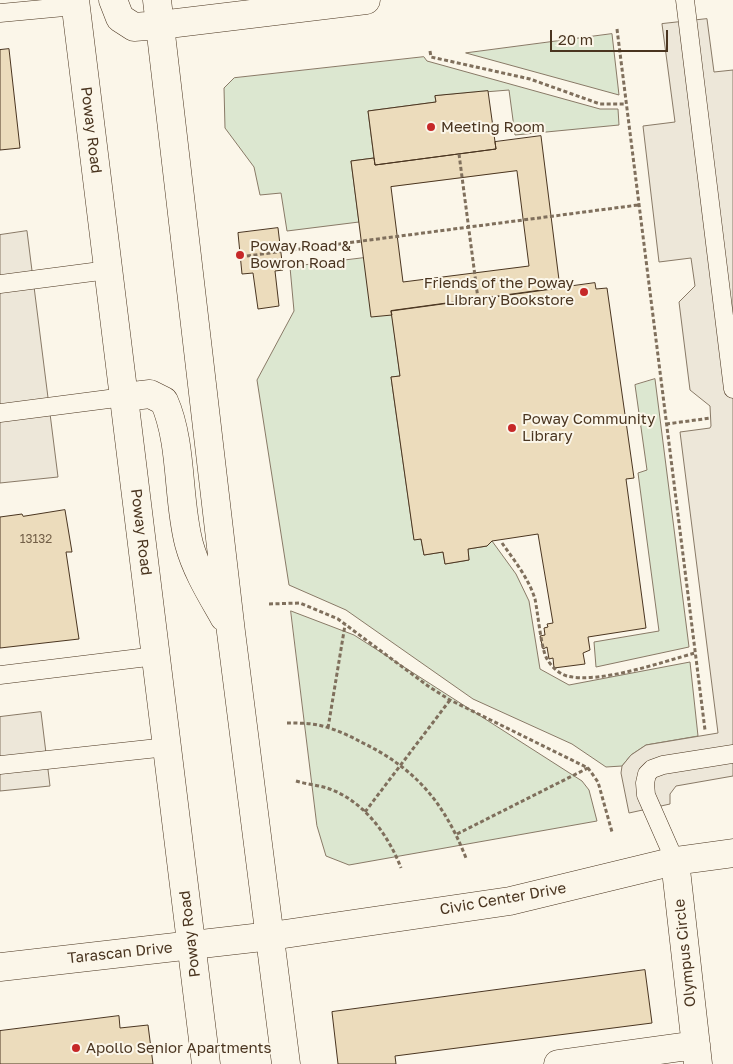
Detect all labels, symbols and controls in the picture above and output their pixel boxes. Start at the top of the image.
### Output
scale bar [553,20,670,52]
text: 20 m [558,30,593,48]
street label: Poway Road [77,86,105,174]
place label: Meeting Room [441,118,545,136]
marker: Meeting Room [425,121,437,133]
place label: Poway Road & Bowron Road [250,237,351,272]
marker: Poway Road & Bowron Road [234,249,246,261]
place label: Friends of the Poway Library Bookstore [424,274,574,309]
marker: Friends of the Poway Library Bookstore [578,286,590,298]
place label: Poway Community Library [522,410,655,445]
marker: Poway Community Library [506,422,518,434]
street label: Poway Road [127,488,155,576]
house number: 13132 [20,532,52,546]
street label: Civic Center Drive [438,879,568,919]
street label: Poway Road [176,890,204,978]
street label: Olympus Circle [670,898,700,1008]
street label: Tarascan Drive [67,939,173,967]
place label: Apollo Senior Apartments [86,1039,272,1057]
marker: Apollo Senior Apartments [70,1042,82,1054]

